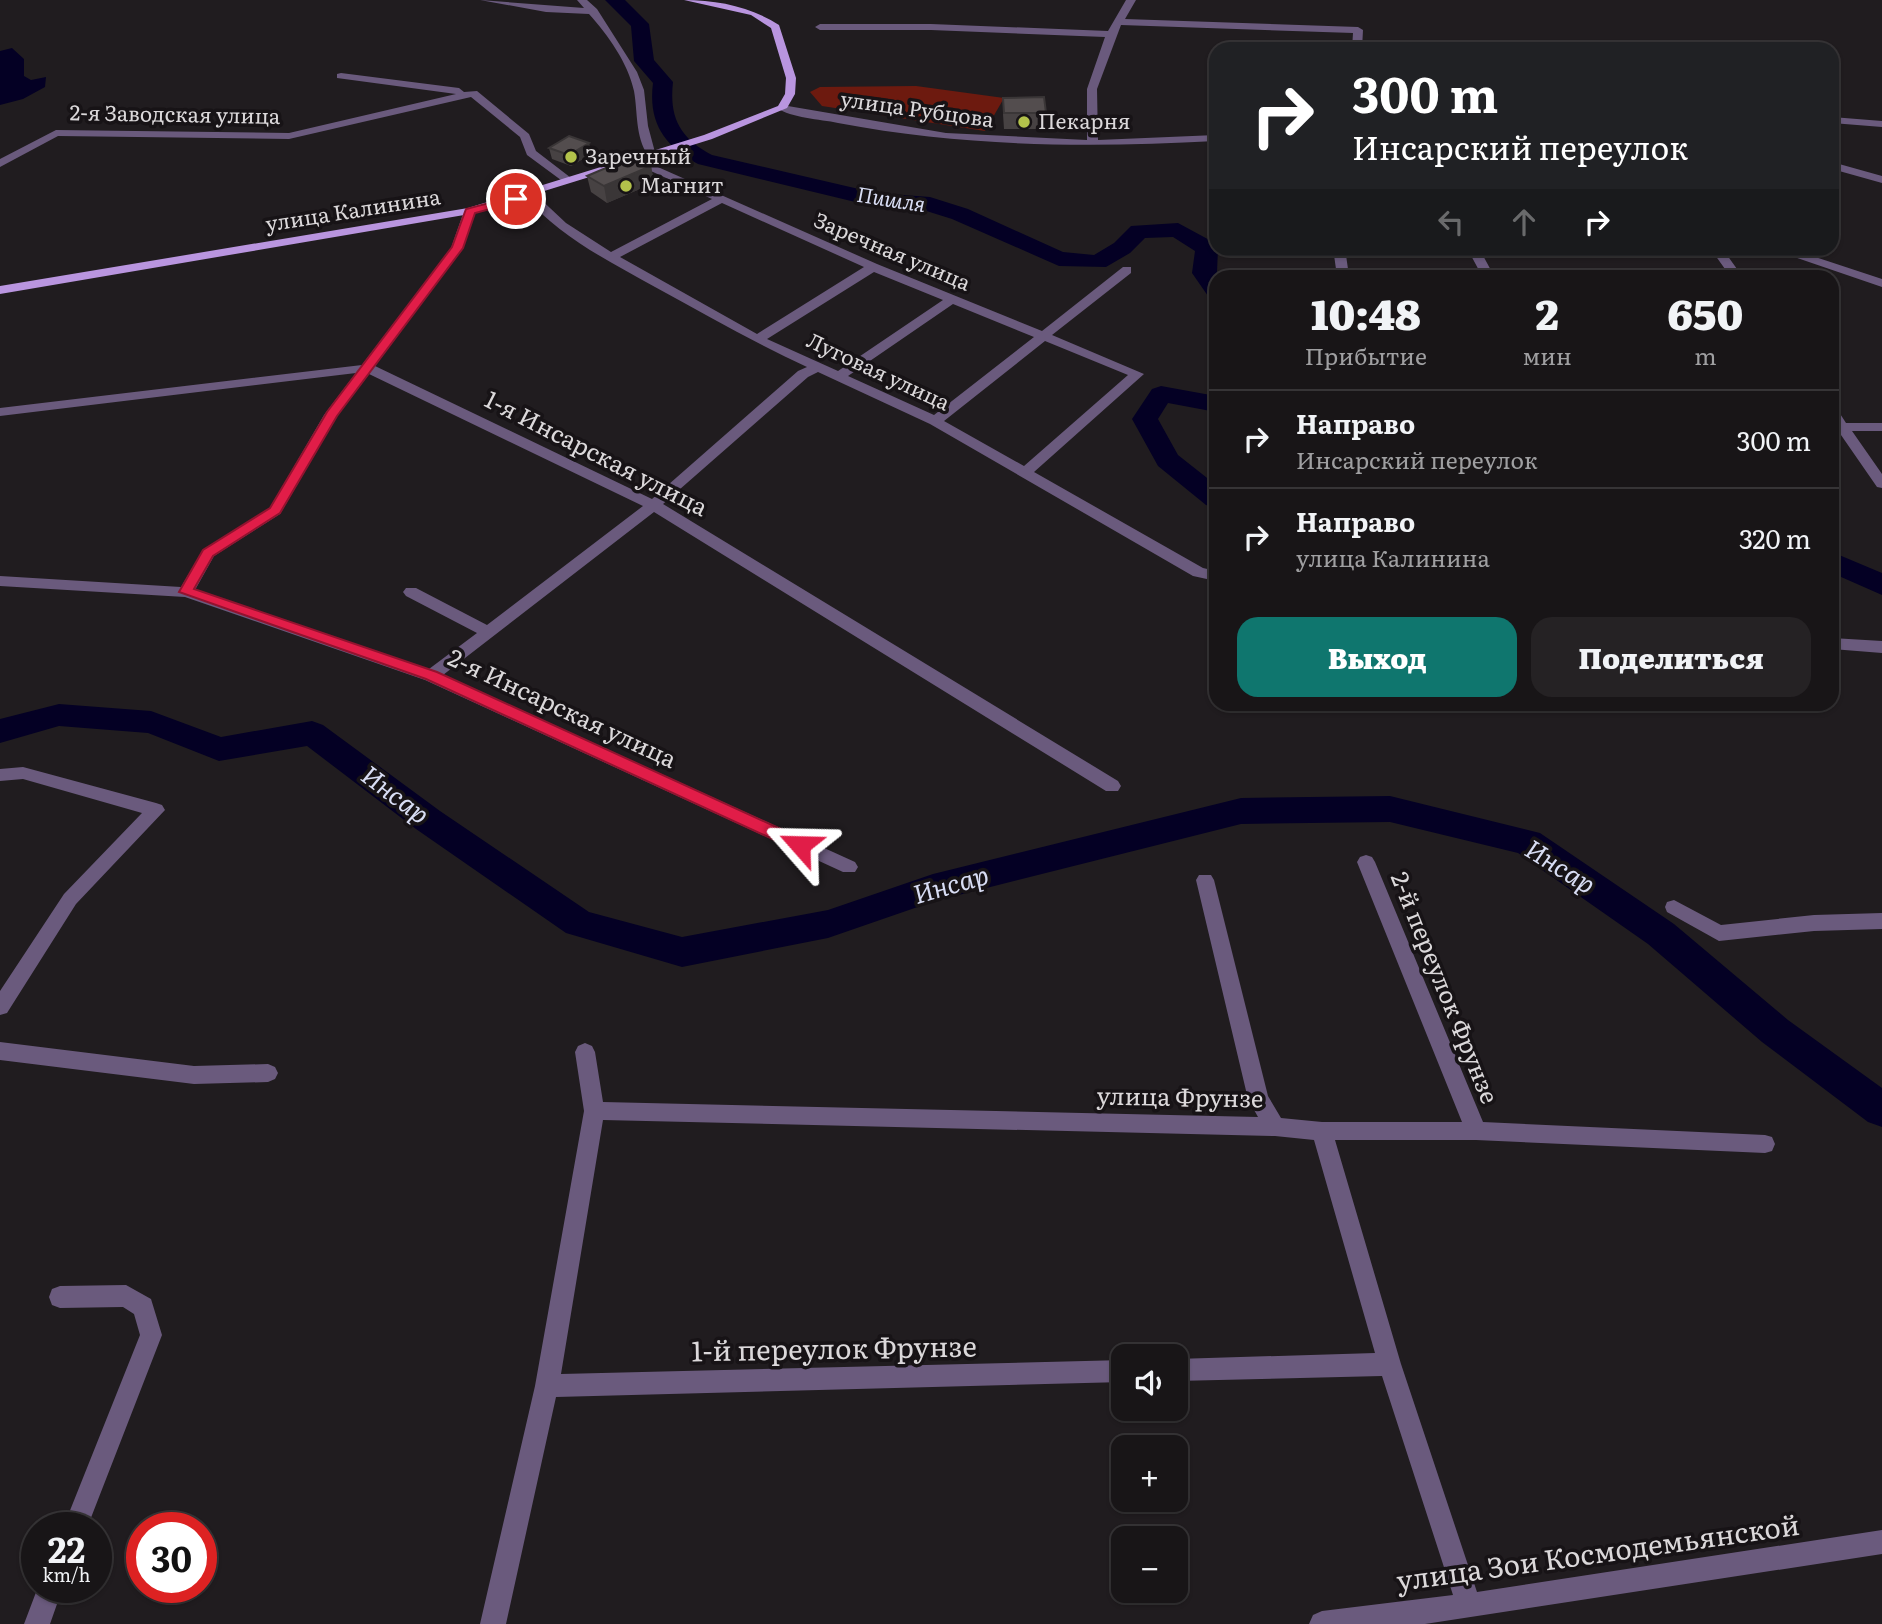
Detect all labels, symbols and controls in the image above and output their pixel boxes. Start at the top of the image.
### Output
text: 300 m [1352,55,1498,128]
icon: right [1237,70,1328,161]
street label: улица Рубцова [839,81,997,134]
street label: 2-я Заводская улица [69,95,281,130]
place label: Пекарня [1038,104,1130,135]
marker: Пекарня [1016,114,1032,130]
text: Инсарский переулок [1352,122,1688,170]
place label: Заречный [585,139,691,170]
marker: Заречный [563,149,579,165]
place label: Магнит [640,168,724,199]
pin [486,169,546,229]
water label: Пишля [855,177,928,218]
marker: Магнит [618,178,634,194]
street label: улица Калинина [263,179,443,238]
icon: arrive [497,180,535,218]
street label: Заречная улица [810,203,977,297]
icon: left [1432,203,1470,241]
icon: ahead [1505,203,1543,241]
icon: right [1578,203,1616,241]
text: 10:48 [1311,281,1421,343]
text: 2 [1536,281,1559,343]
text: 650 [1667,281,1743,343]
street label: Луговая улица [802,323,956,417]
text: Прибытие [1305,338,1427,372]
text: мин [1523,338,1572,372]
text: m [1694,338,1716,372]
street label: 1-я Инсарская улица [480,380,715,523]
text: Направо [1296,403,1415,442]
icon: right [1237,420,1275,458]
text: 300 m [1736,420,1811,459]
text: Инсарский переулок [1296,442,1538,476]
text: Направо [1296,501,1415,540]
icon: right [1237,518,1275,556]
text: 320 m [1739,518,1811,557]
text: улица Калинина [1296,540,1490,574]
button: Выход [1237,617,1517,697]
button: Поделиться [1531,617,1811,697]
street label: 2-я Инсарская улица [443,638,683,775]
water label: Инсар [354,754,439,832]
position arrow [763,808,837,882]
water label: Инсар [1518,828,1604,902]
water label: Инсар [908,853,993,912]
street label: 2-й переулок Фрунзе [1384,866,1509,1108]
street label: улица Фрунзе [1096,1077,1264,1114]
street label: 1-й переулок Фрунзе [691,1324,977,1370]
map controls [1111,1344,1188,1603]
button: sound [1111,1344,1188,1421]
button: + [1111,1435,1188,1512]
street label: улица Зои Космодемьянской [1394,1502,1802,1600]
speed limit sign: 30 [126,1512,217,1603]
text: 22 [48,1522,85,1574]
button: − [1111,1526,1188,1603]
text: km/h [43,1561,90,1588]

